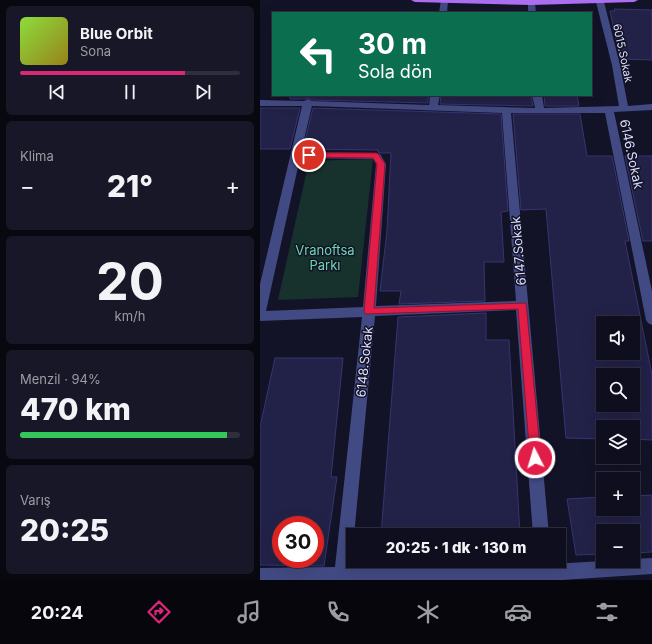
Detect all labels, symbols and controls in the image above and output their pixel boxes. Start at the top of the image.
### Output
street label: 6015.Sokak [610,22,636,84]
text: Blue Orbit [80,24,153,43]
text: 30 m [358,27,427,61]
icon: left [292,28,344,80]
text: Sona [80,43,111,59]
text: Sola dön [358,61,432,82]
icon: previous [46,81,68,103]
icon: pause [119,81,141,103]
icon: next [192,81,214,103]
street label: 6146.Sokak [617,118,647,190]
pin [292,138,326,172]
icon: arrive [298,144,320,166]
text: Klima [20,148,54,164]
text: 21° [107,168,153,204]
text: − [20,173,35,199]
text: + [225,173,240,199]
street label: 6147.Sokak [507,216,529,286]
park label: Vranoftsa Parkı [295,242,355,273]
text: 20 [96,250,164,313]
text: km/h [115,308,145,324]
map controls [596,316,640,568]
button: sound [596,316,640,360]
street label: 6148.Sokak [352,326,376,398]
button: search [596,368,640,412]
text: Menzil · 94% [20,371,101,387]
text: 470 km [20,391,131,427]
button: layers [596,420,640,464]
position arrow [514,437,556,479]
button: + [596,472,640,516]
text: Varış [20,492,51,508]
text: 20:25 [20,512,109,548]
speed limit sign: 30 [272,516,324,568]
button: − [596,524,640,568]
text: 20:25 · 1 dk · 130 m [386,538,526,557]
icon: directions [145,598,173,626]
icon: music [235,598,263,626]
icon: phone [324,598,352,626]
icon: climate [414,598,442,626]
icon: car [504,598,532,626]
icon: filters [593,598,621,626]
text: 20:24 [31,602,84,623]

